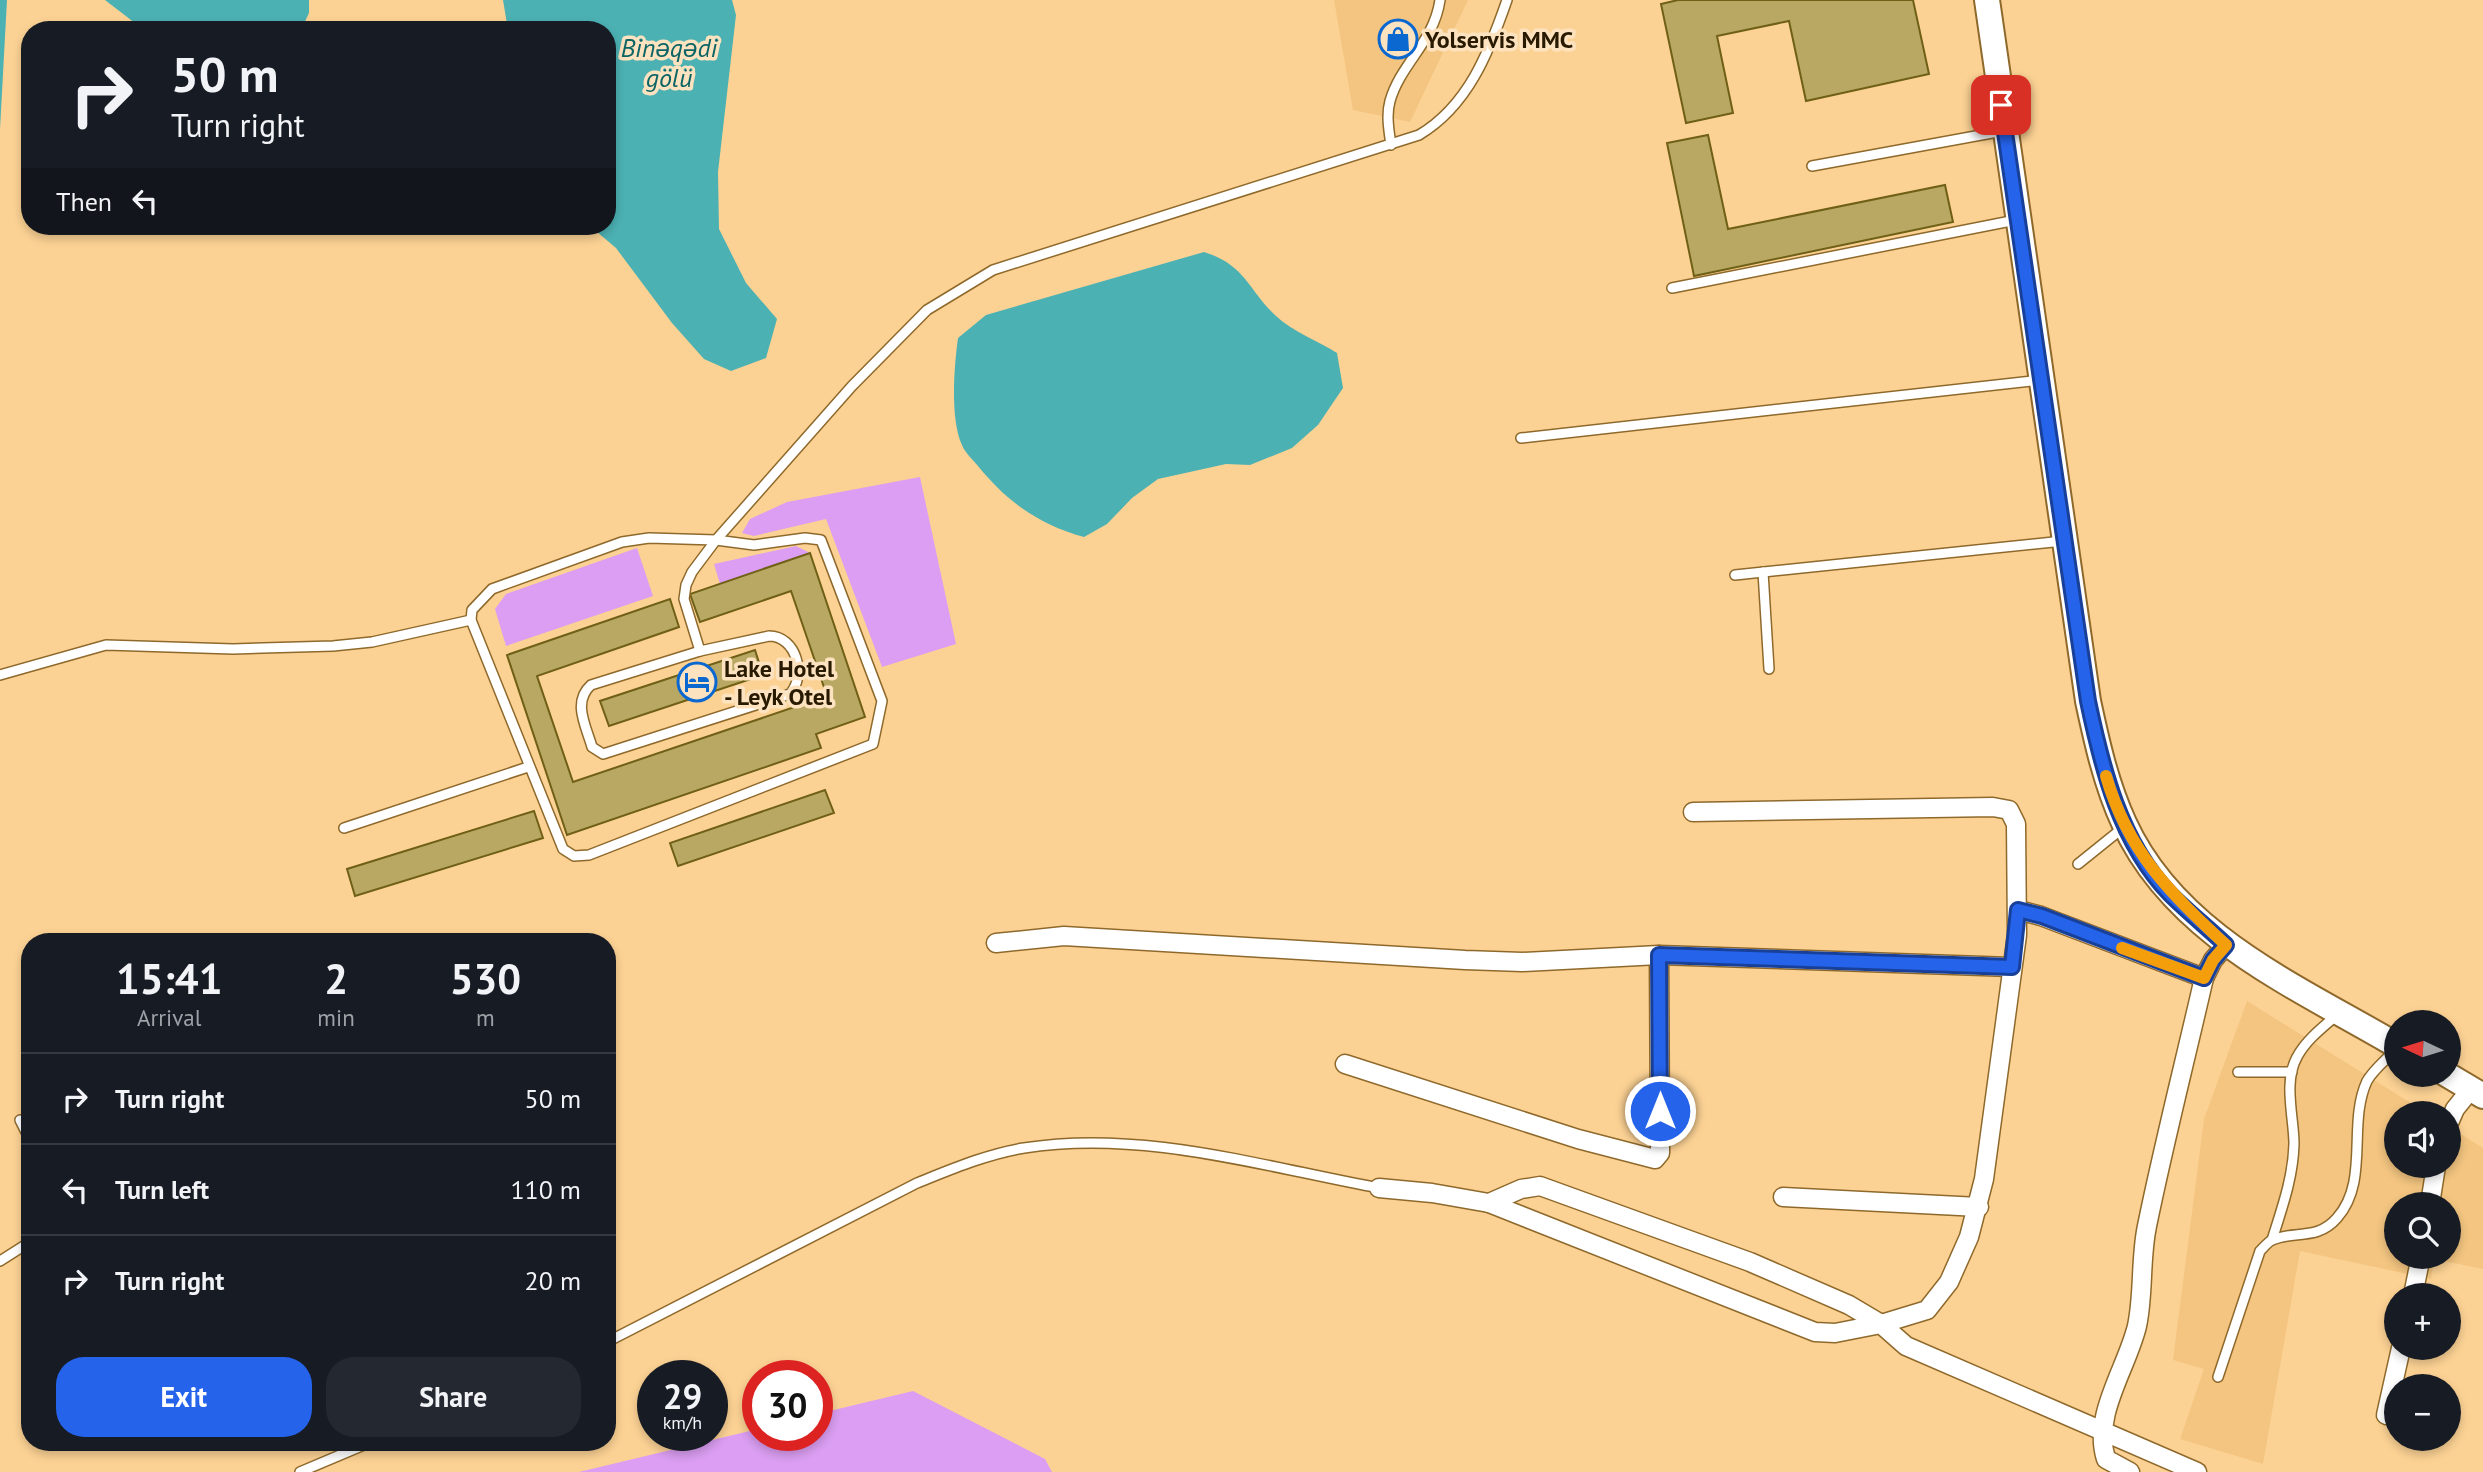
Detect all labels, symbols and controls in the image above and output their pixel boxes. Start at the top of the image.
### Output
shop icon: Yolservis MMC [1377,18,1419,60]
place label: Yolservis MMC [1424,24,1573,55]
water label: Binəqədi gölü [621,31,719,94]
text: 50 m [171,42,278,106]
icon: right [56,49,147,140]
pin [1971,75,2031,135]
icon: arrive [1982,86,2020,124]
text: Turn right [171,104,305,146]
icon: left [126,182,164,220]
text: Then [56,185,112,218]
place label: Lake Hotel - Leyk Otel [724,653,835,712]
hotel icon: Lake Hotel - Leyk Otel [676,661,718,703]
text: 15:41 [116,951,222,1006]
text: 2 [324,951,348,1006]
text: 530 [450,951,521,1006]
text: Arrival [137,1003,201,1032]
text: min [317,1003,355,1032]
text: m [476,1003,495,1032]
north arrow [2384,1010,2460,1087]
map controls [2384,1010,2461,1451]
position arrow [1623,1074,1697,1148]
icon: right [56,1080,94,1118]
text: Turn right [115,1082,224,1115]
text: 50 m [525,1082,581,1115]
button: sound [2384,1101,2461,1178]
icon: left [56,1171,94,1209]
text: Turn left [115,1173,209,1206]
text: 110 m [510,1173,581,1206]
button: search [2384,1192,2461,1269]
icon: right [56,1262,94,1300]
text: Turn right [115,1264,224,1297]
text: 20 m [525,1264,581,1297]
button: + [2384,1283,2461,1360]
button: Exit [56,1357,312,1437]
button: Share [326,1357,581,1437]
speed limit sign: 30 [742,1360,833,1451]
text: 29 [663,1373,702,1419]
button: − [2384,1374,2461,1451]
text: km/h [663,1411,702,1434]

